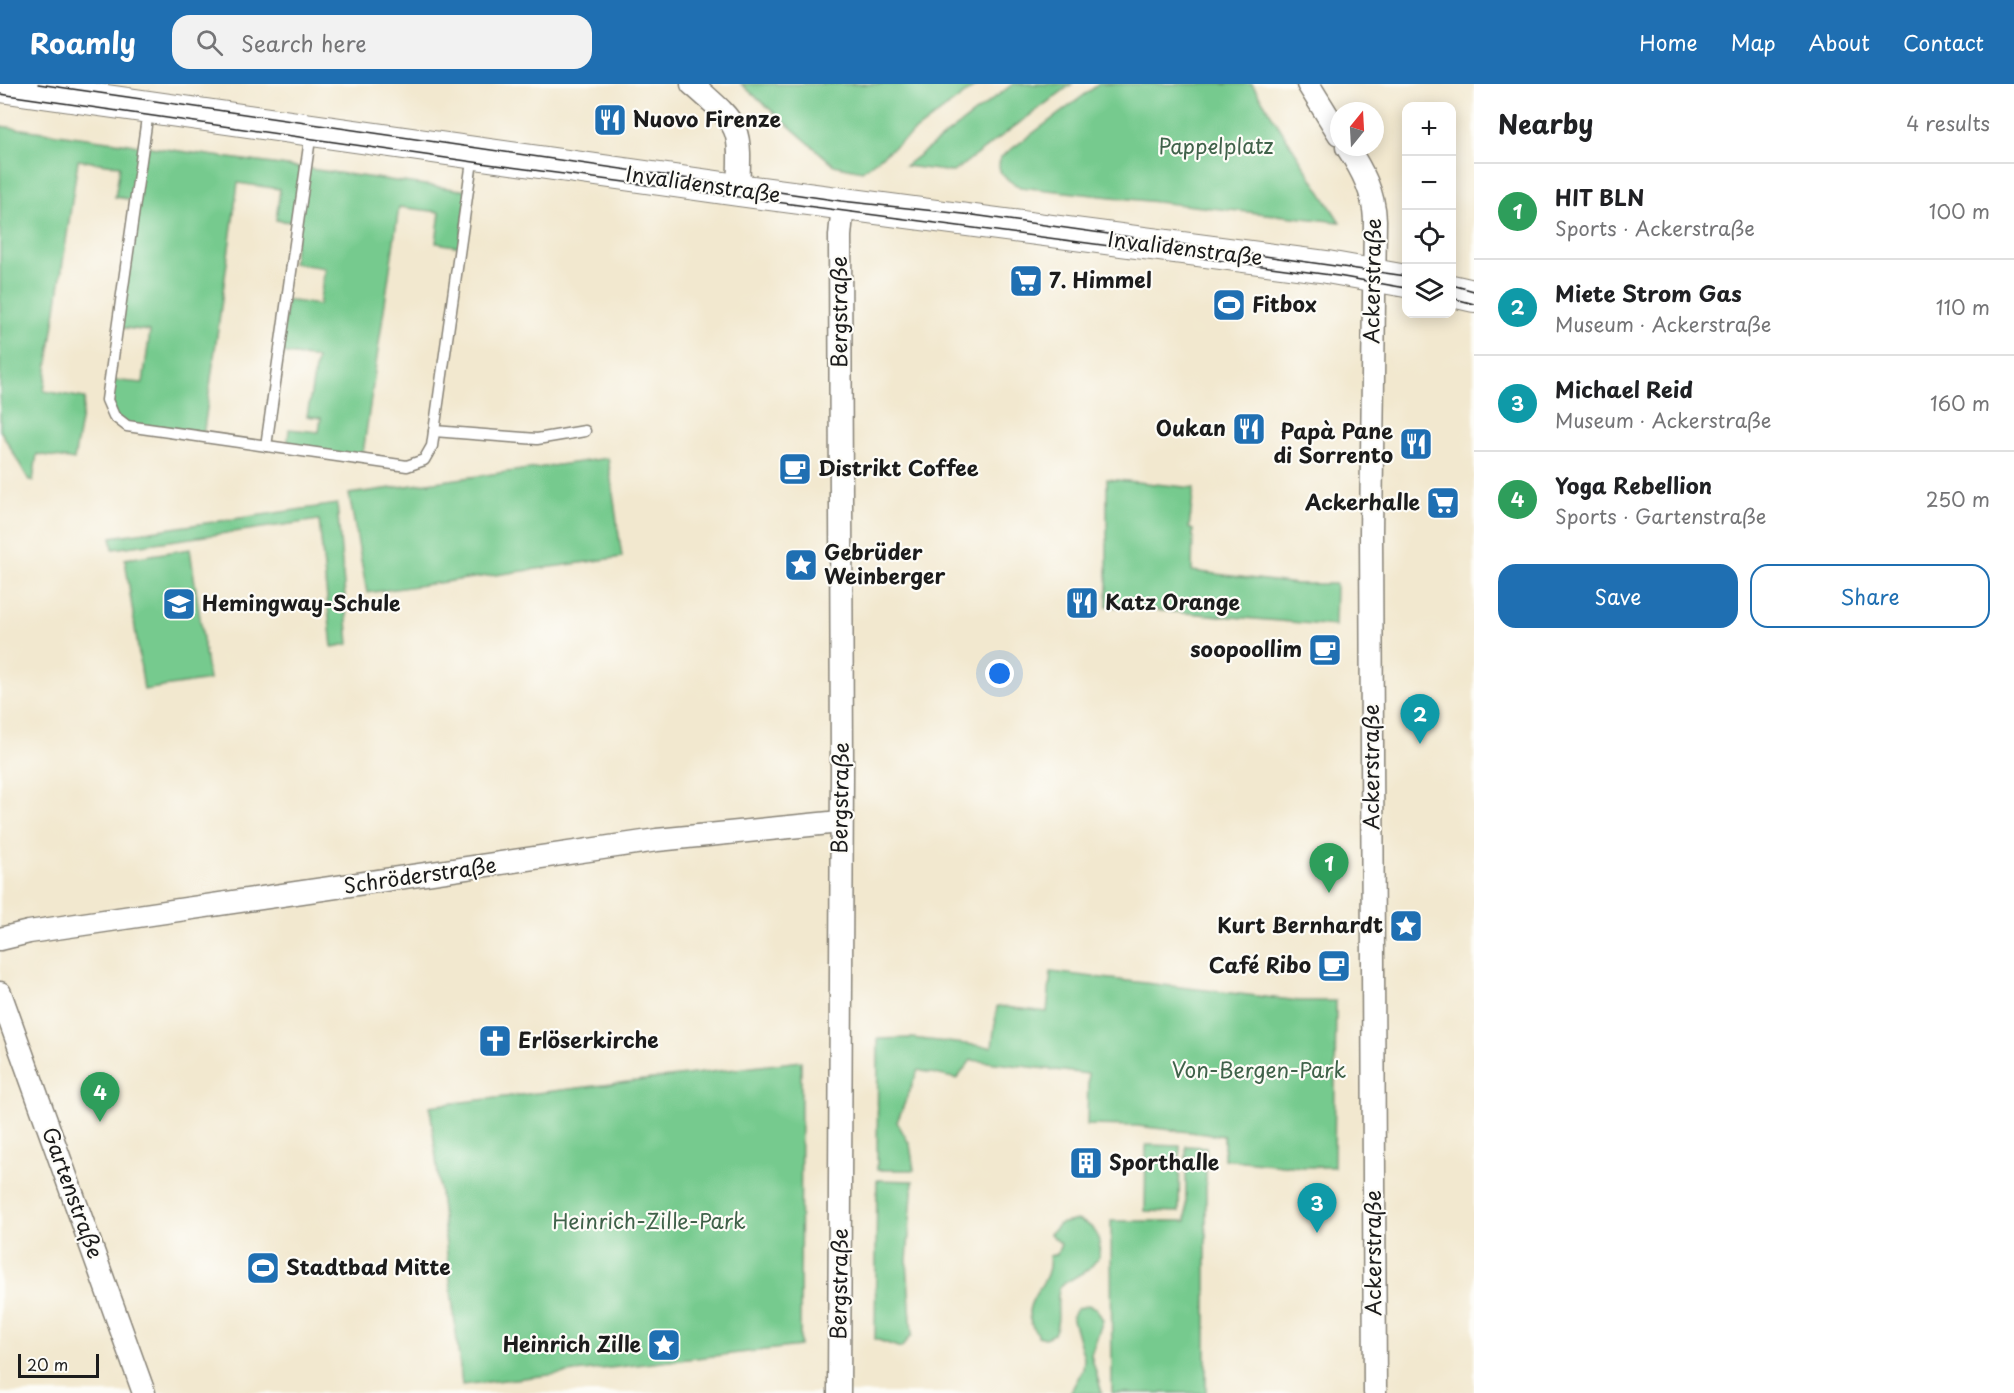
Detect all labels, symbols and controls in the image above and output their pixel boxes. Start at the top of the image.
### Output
search box [172,15,592,69]
text: Roamly [30,21,136,64]
icon: search [193,26,226,59]
text: Search here [241,26,367,59]
text: Home [1639,26,1698,58]
text: Map [1731,26,1776,58]
text: About [1809,26,1870,58]
text: Contact [1903,26,1984,58]
restaurant icon: Nuovo Firenze [592,102,628,138]
place label: Nuovo Firenze [633,102,781,134]
north arrow [1330,102,1384,156]
map controls [1402,102,1456,318]
button: + [1402,102,1456,156]
text: Nearby [1498,104,1593,143]
text: 4 results [1906,108,1990,138]
park label: Pappelplatz [1158,129,1274,161]
street label: Invalidenstraße [624,156,783,210]
button: − [1402,156,1456,210]
text: HIT BLN [1555,180,1644,213]
text: 1 [1513,196,1522,226]
text: 100 m [1929,196,1990,226]
button: locate [1402,210,1456,264]
text: Sports · Ackerstraße [1555,213,1755,243]
street label: Ackerstraße [1354,218,1388,344]
street label: Invalidenstraße [1106,222,1265,272]
street label: Bergstraße [822,256,854,368]
supermarket icon: 7. Himmel [1008,263,1044,299]
place label: 7. Himmel [1049,263,1152,295]
button: layers [1402,264,1456,318]
text: Miete Strom Gas [1555,276,1742,309]
sports icon: Fitbox [1211,287,1247,323]
place label: Fitbox [1252,287,1317,319]
text: 2 [1510,292,1525,322]
text: 110 m [1936,292,1990,322]
text: Museum · Ackerstraße [1555,309,1771,339]
text: Michael Reid [1555,372,1693,405]
text: 3 [1511,388,1524,418]
text: 160 m [1930,388,1990,418]
text: Museum · Ackerstraße [1555,405,1771,435]
place label: Oukan [1156,411,1226,443]
restaurant icon: Oukan [1231,411,1267,447]
place label: Papà Pane di Sorrento [1274,414,1393,470]
restaurant icon: Papà Pane di Sorrento [1398,426,1434,462]
cafe icon: Distrikt Coffee [777,451,813,487]
place label: Distrikt Coffee [818,451,979,483]
text: Yoga Rebellion [1555,468,1712,501]
text: 4 [1511,484,1524,514]
text: 250 m [1926,484,1990,514]
place label: Ackerhalle [1304,485,1420,517]
supermarket icon: Ackerhalle [1425,485,1461,521]
text: Sports · Gartenstraße [1555,501,1766,531]
place label: Gebrüder Weinberger [824,535,945,591]
place icon: Gebrüder Weinberger [783,547,819,583]
button: Save [1498,564,1738,628]
button: Share [1750,564,1990,628]
restaurant icon: Katz Orange [1064,585,1100,621]
place label: Katz Orange [1105,585,1240,617]
school or university icon: Hemingway-Schule [161,586,197,622]
place label: Hemingway-Schule [202,586,400,618]
place label: soopoollim [1190,632,1302,664]
cafe icon: soopoollim [1307,632,1343,668]
your location [985,659,1014,688]
pin: 2 [1400,694,1440,744]
street label: Ackerstraße [1354,704,1386,830]
street label: Bergstraße [822,742,856,854]
pin: 1 [1310,844,1348,893]
street label: Schröderstraße [341,847,498,901]
place label: Kurt Bernhardt [1217,908,1383,940]
place icon: Kurt Bernhardt [1388,908,1424,944]
place label: Café Ribo [1209,948,1311,980]
cafe icon: Café Ribo [1316,948,1352,984]
church icon: Erlöserkirche [477,1023,513,1059]
place label: Erlöserkirche [518,1023,659,1055]
park label: Von-Bergen-Park [1172,1053,1346,1085]
pin: 4 [80,1072,120,1122]
street label: Gartenstraße [35,1122,112,1263]
building icon: Sporthalle [1068,1145,1104,1181]
place label: Sporthalle [1109,1145,1219,1177]
pin: 3 [1298,1184,1336,1233]
street label: Ackerstraße [1356,1190,1388,1316]
park label: Heinrich-Zille-Park [552,1204,746,1236]
street label: Bergstraße [821,1228,855,1340]
sports icon: Stadtbad Mitte [245,1250,281,1286]
place label: Stadtbad Mitte [286,1250,451,1282]
place label: Heinrich Zille [503,1327,641,1359]
place icon: Heinrich Zille [646,1327,682,1363]
scale bar [18,1351,99,1378]
text: 20 m [27,1352,68,1376]

